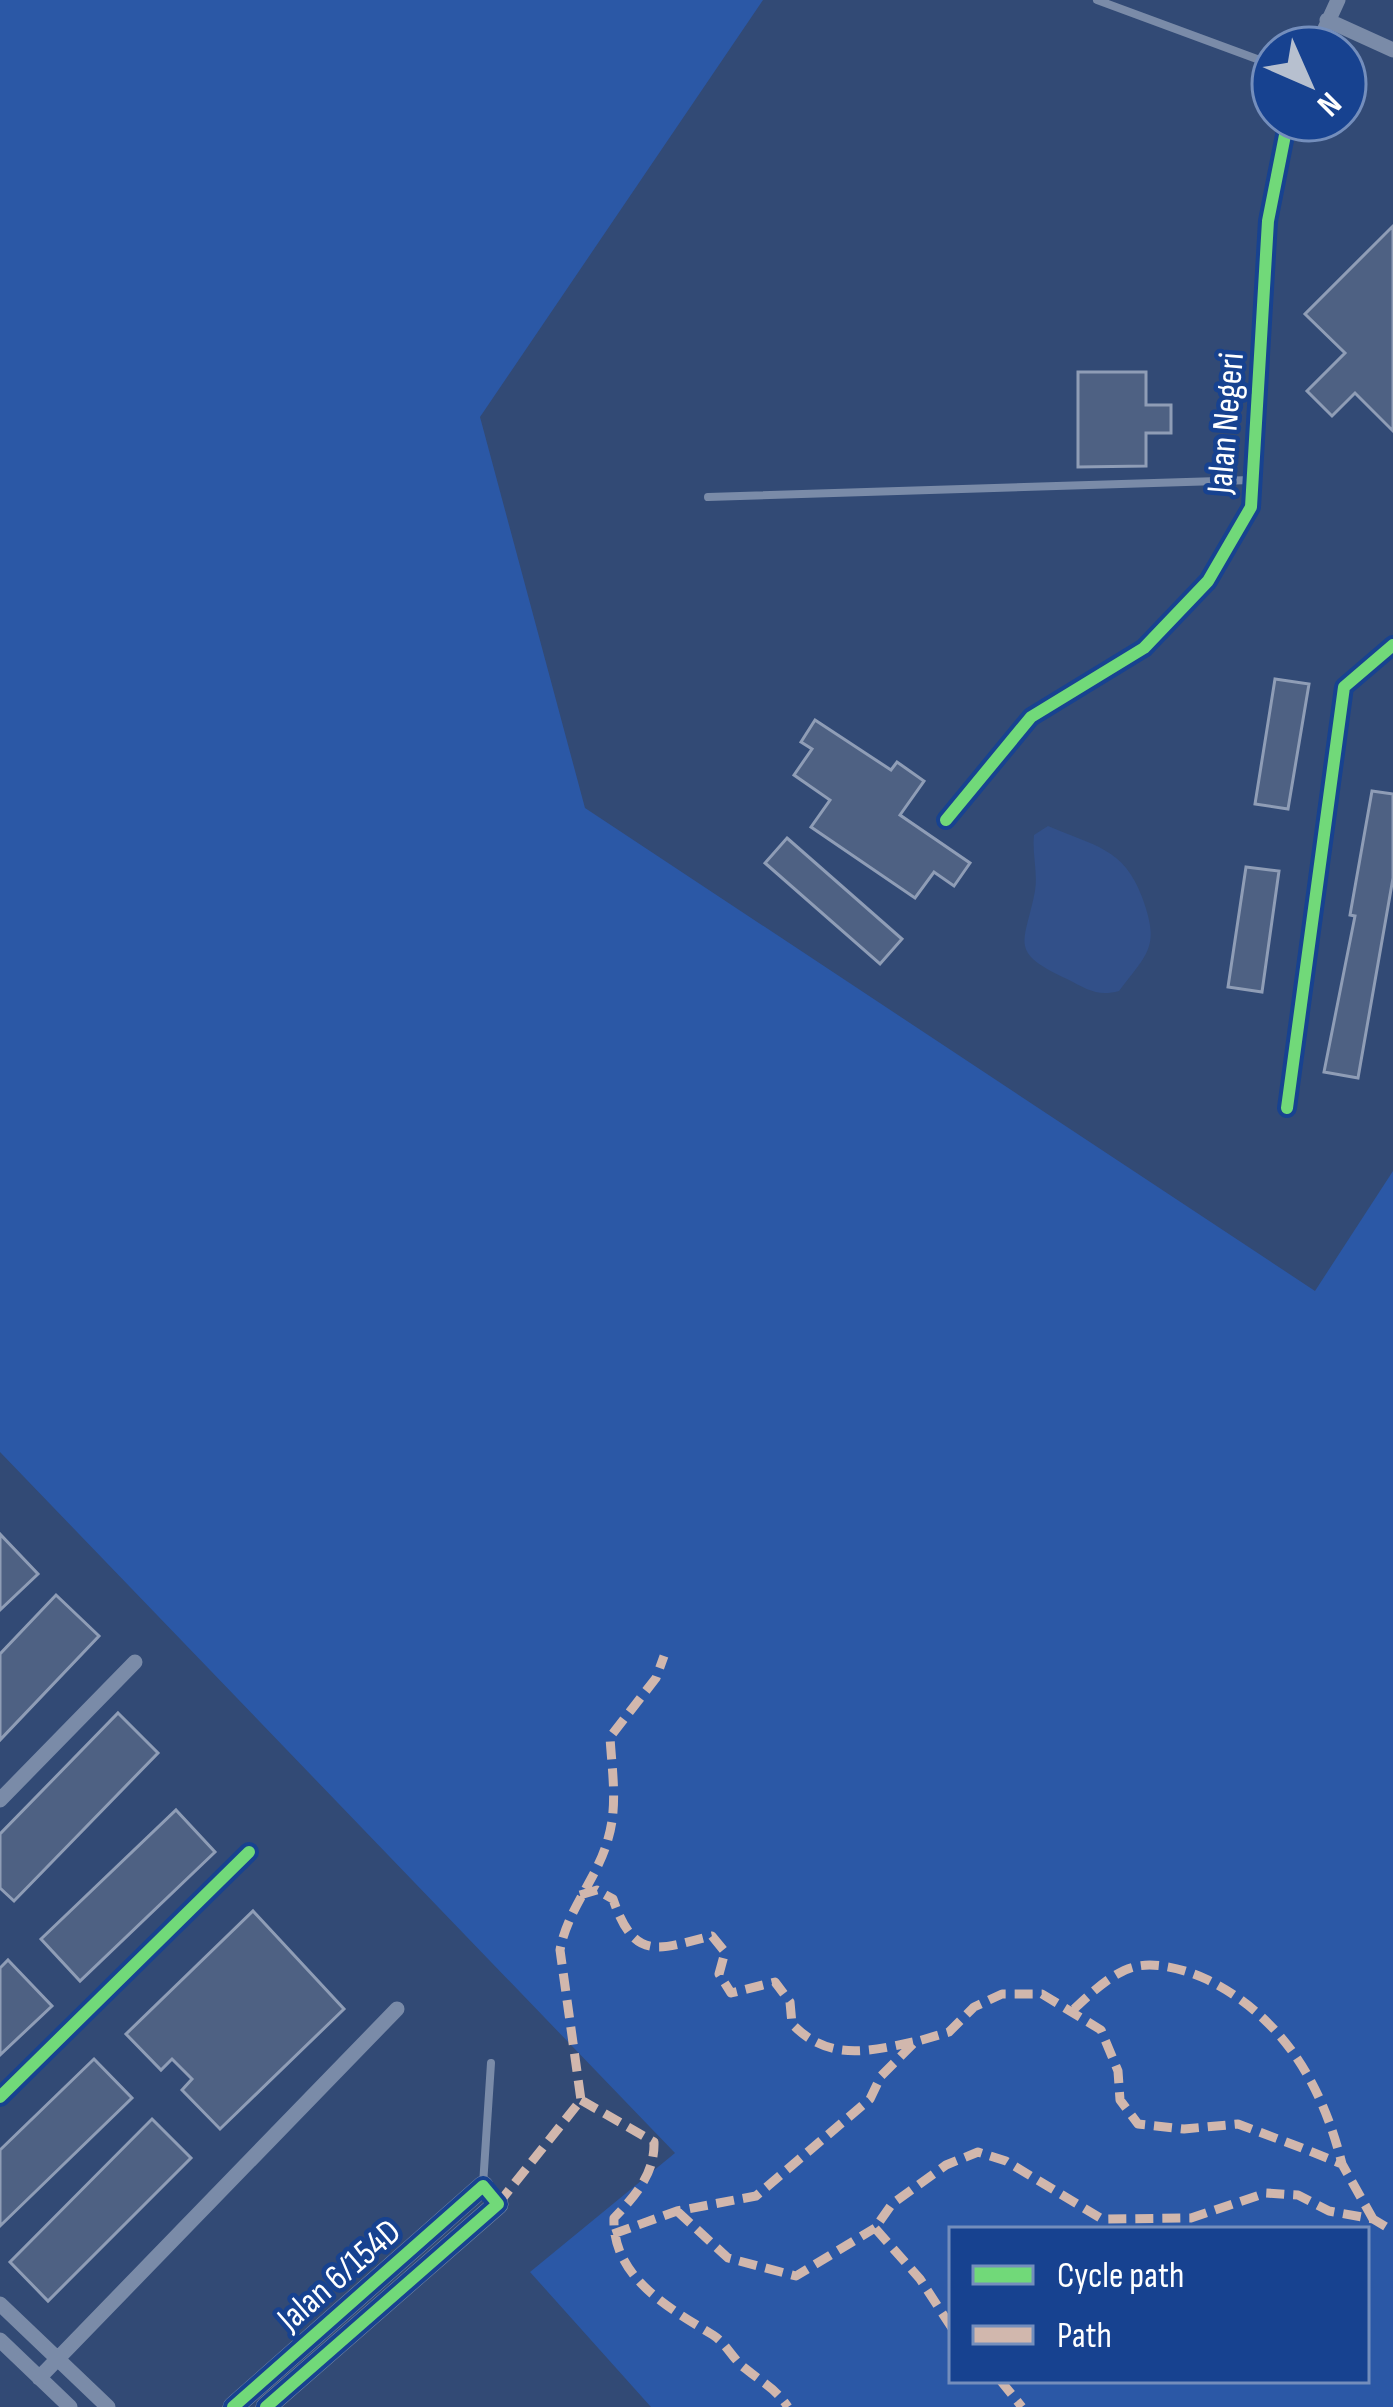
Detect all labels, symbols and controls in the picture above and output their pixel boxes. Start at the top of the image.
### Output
north arrow [1249,24,1369,144]
text: N [1308,83,1349,124]
street label: Jalan Negeri [1199,351,1254,497]
street label: Jalan 6/154D [269,2211,410,2342]
legend [949,2227,1369,2383]
text: Cycle path [1057,2255,1184,2298]
text: Path [1057,2315,1112,2358]

